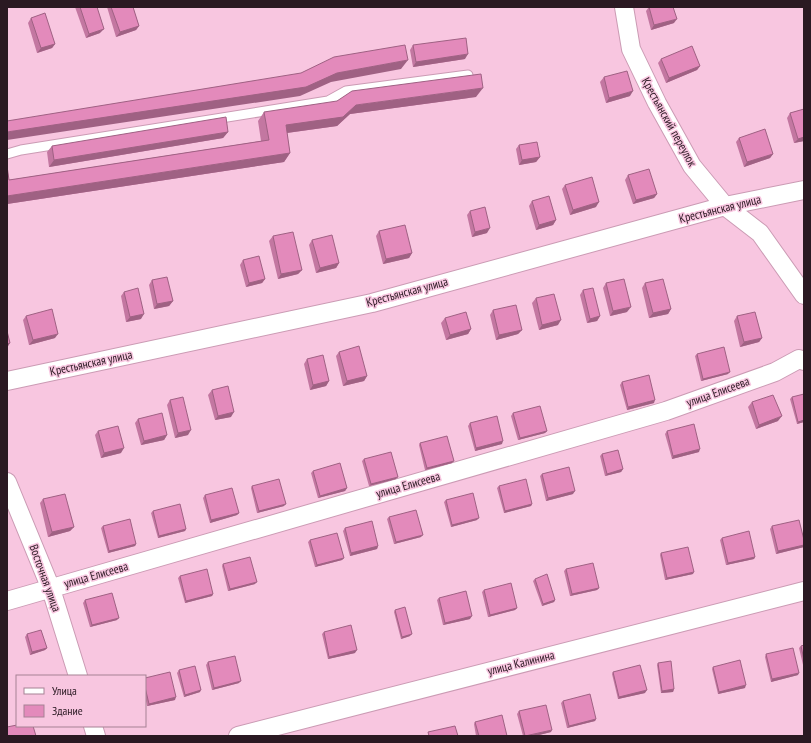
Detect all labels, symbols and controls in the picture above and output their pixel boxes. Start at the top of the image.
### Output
street label: Крестьянский переулок [639,75,700,169]
street label: Крестьянская улица [677,191,763,226]
street label: Крестьянская улица [364,273,449,310]
street label: Крестьянская улица [48,346,134,379]
street label: улица Елисеева [684,373,752,410]
street label: улица Елисеева [374,468,442,501]
street label: Восточная улица [26,542,65,614]
street label: улица Елисеева [62,558,130,591]
street label: улица Калинина [486,647,556,678]
legend [16,675,146,727]
text: Улица [52,683,77,698]
text: Здание [52,703,83,718]

